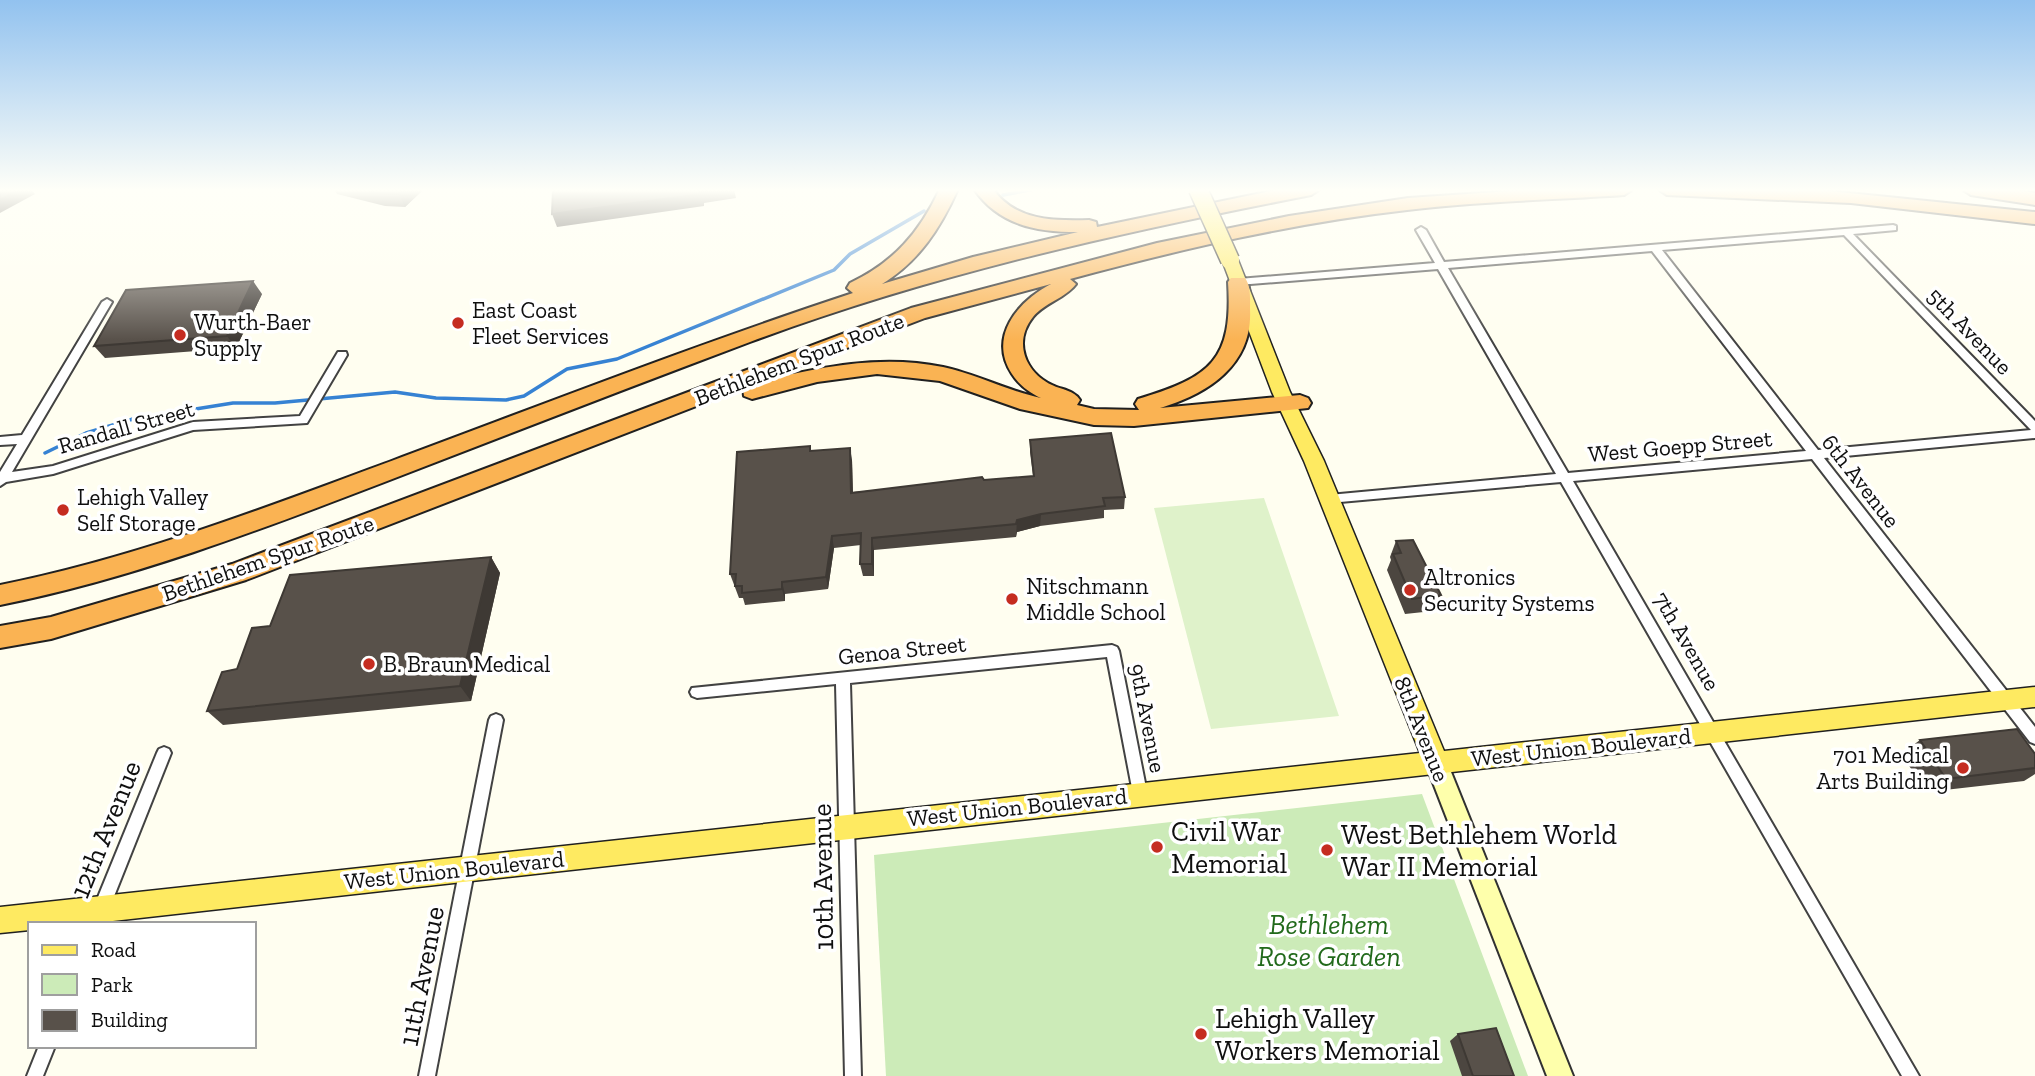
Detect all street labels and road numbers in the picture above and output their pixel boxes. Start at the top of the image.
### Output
street label: 5th Avenue [1922,282,2018,380]
street label: Bethlehem Spur Route [690,306,908,412]
street label: Randall Street [55,394,198,460]
street label: West Goepp Street [1587,424,1774,468]
street label: 6th Avenue [1816,429,1906,533]
street label: Bethlehem Spur Route [158,509,378,607]
street label: 7th Avenue [1648,587,1726,695]
street label: Genoa Street [837,629,968,671]
street label: 9th Avenue [1124,661,1172,775]
street label: 8th Avenue [1388,672,1456,786]
street label: West Union Boulevard [1470,721,1693,772]
street label: 12th Avenue [63,756,148,903]
street label: West Union Boulevard [906,781,1129,832]
street label: 10th Avenue [805,803,840,951]
street label: West Union Boulevard [343,844,566,895]
street label: 11th Avenue [392,903,451,1049]

